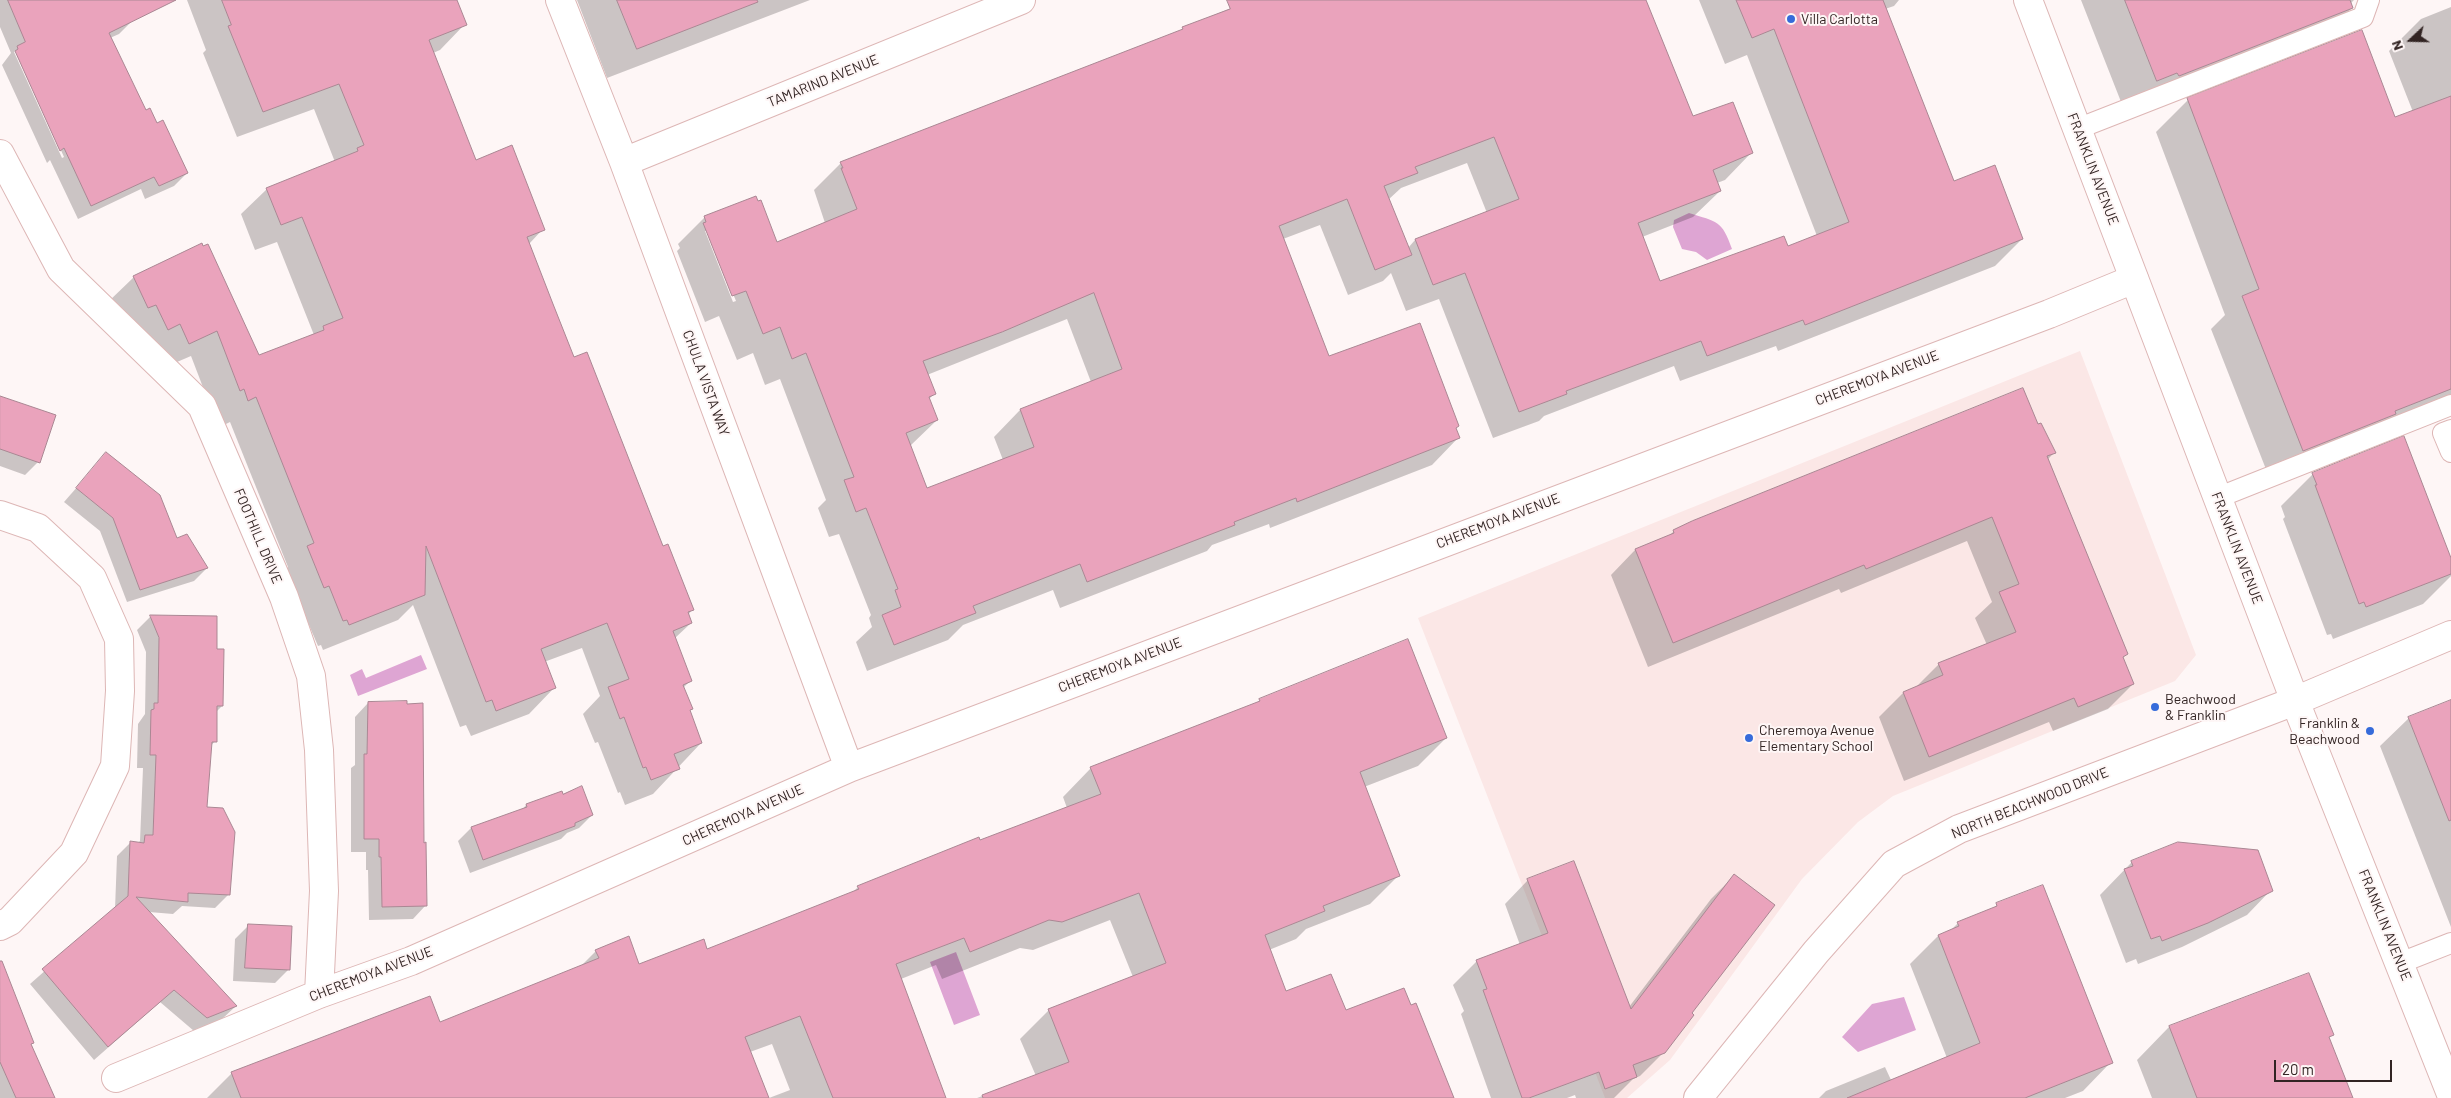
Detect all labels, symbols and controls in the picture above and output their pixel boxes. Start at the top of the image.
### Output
place label: Villa Carlotta [1801,11,1878,27]
marker: Villa Carlotta [1785,13,1797,25]
north arrow [2386,15,2436,65]
text: N [2387,38,2406,53]
street label: TAMARIND AVENUE [765,51,881,111]
street label: FRANKLIN AVENUE [2064,111,2122,227]
street label: CHULA VISTA WAY [679,328,733,438]
street label: CHEREMOYA AVENUE [1813,347,1941,409]
street label: FOOTHILL DRIVE [230,486,286,586]
street label: CHEREMOYA AVENUE [1434,490,1562,552]
street label: FRANKLIN AVENUE [2208,490,2266,606]
street label: CHEREMOYA AVENUE [1056,634,1184,696]
place label: Beachwood & Franklin [2165,691,2236,724]
marker: Beachwood & Franklin [2149,701,2161,713]
place label: Franklin & Beachwood [2289,715,2360,748]
place label: Cheremoya Avenue Elementary School [1759,722,1874,754]
marker: Franklin & Beachwood [2364,725,2376,737]
marker: Cheremoya Avenue Elementary School [1743,732,1755,744]
street label: NORTH BEACHWOOD DRIVE [1949,764,2111,842]
street label: CHEREMOYA AVENUE [680,781,806,849]
street label: FRANKLIN AVENUE [2355,867,2415,983]
street label: CHEREMOYA AVENUE [307,943,435,1005]
scale bar [2276,1050,2394,1082]
text: 20 m [2282,1060,2314,1078]

